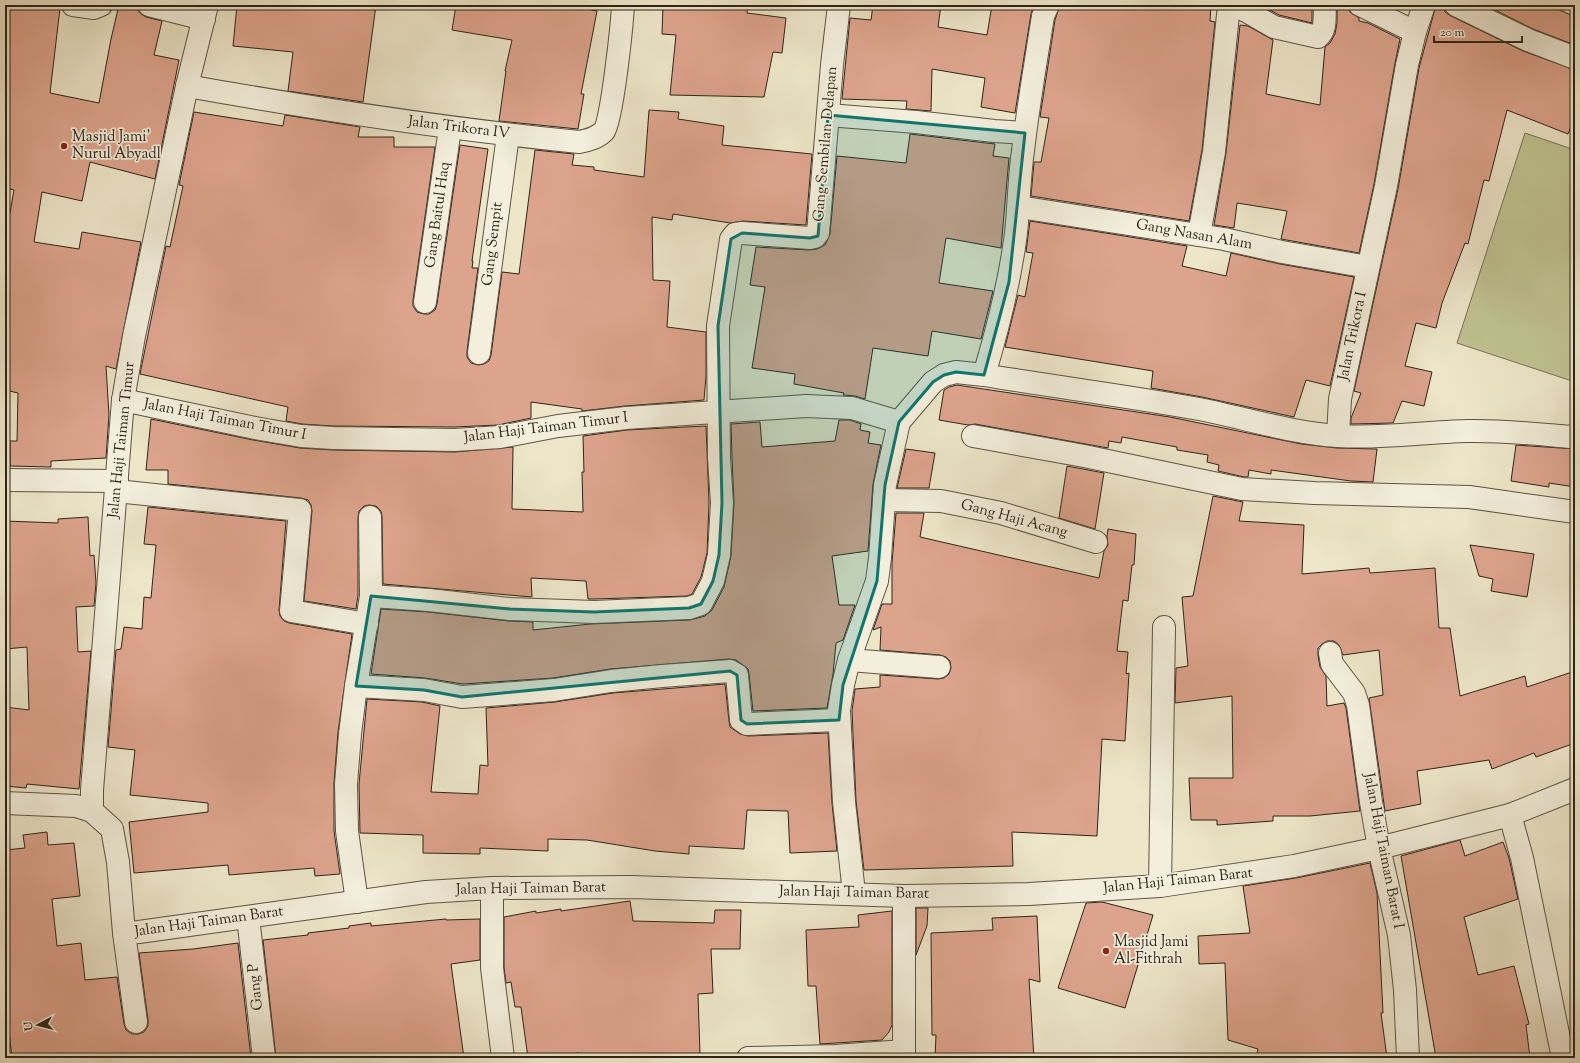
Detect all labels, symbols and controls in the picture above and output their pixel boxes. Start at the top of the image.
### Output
scale bar [1434,18,1522,44]
text: 20 m [1440,24,1465,42]
street label: Gang Sembilan Delapan [809,65,843,223]
street label: Jalan Trikora IV [406,111,511,145]
place label: Masjid Jami' Nurul Abyadl [72,127,161,165]
marker: Masjid Jami' Nurul Abyadl [59,141,69,151]
street label: Gang Baitul Haq [420,160,456,269]
street label: Gang Sempit [477,201,509,287]
street label: Gang Nasan Alam [1134,214,1254,256]
street label: Jalan Trikora I [1333,290,1373,383]
street label: Jalan Haji Taiman Timur [103,360,141,520]
street label: Jalan Haji Taiman Timur I [141,394,308,446]
street label: Jalan Haji Taiman Timur I [462,408,629,449]
street label: Gang Haji Acang [958,495,1070,543]
street label: Jalan Haji Taiman Barat I [1357,770,1408,931]
street label: Jalan Haji Taiman Barat [1101,863,1254,899]
street label: Jalan Haji Taiman Barat [455,877,606,901]
street label: Jalan Haji Taiman Barat [778,881,929,905]
street label: Jalan Haji Taiman Barat [132,901,285,943]
place label: Masjid Jami Al-Fithrah [1114,932,1189,970]
marker: Masjid Jami Al-Fithrah [1101,946,1111,956]
street label: Gang P [243,962,269,1011]
north arrow [18,1005,58,1045]
text: U [21,1021,38,1033]

